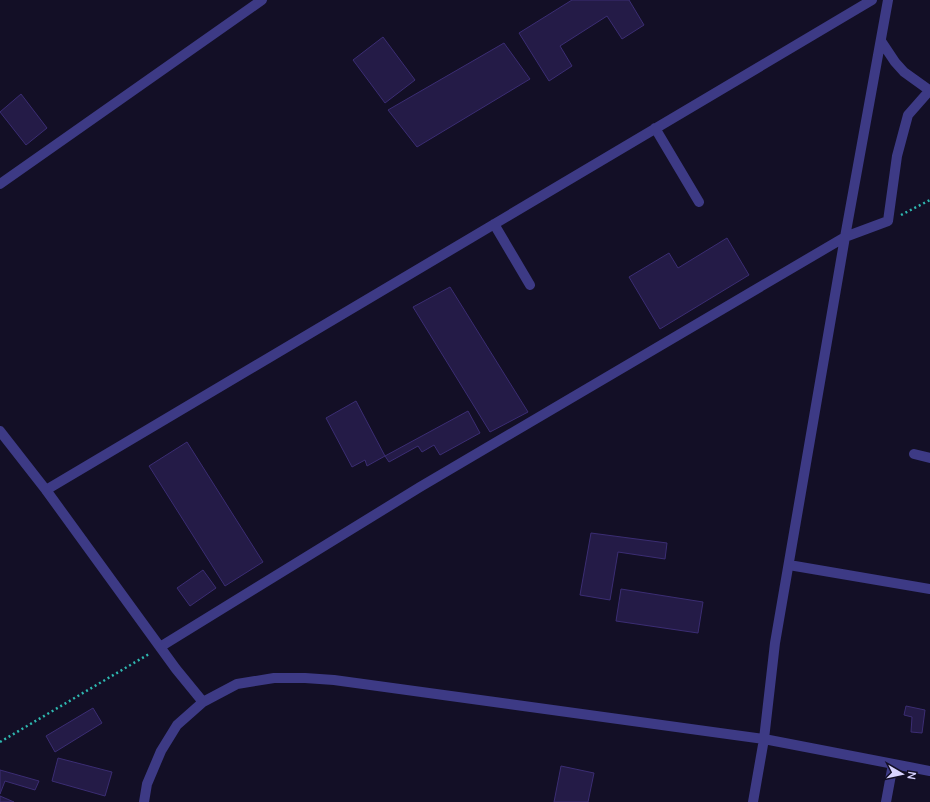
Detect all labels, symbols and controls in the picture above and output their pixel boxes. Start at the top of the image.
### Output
north arrow [882,754,922,794]
text: N [904,771,920,781]

